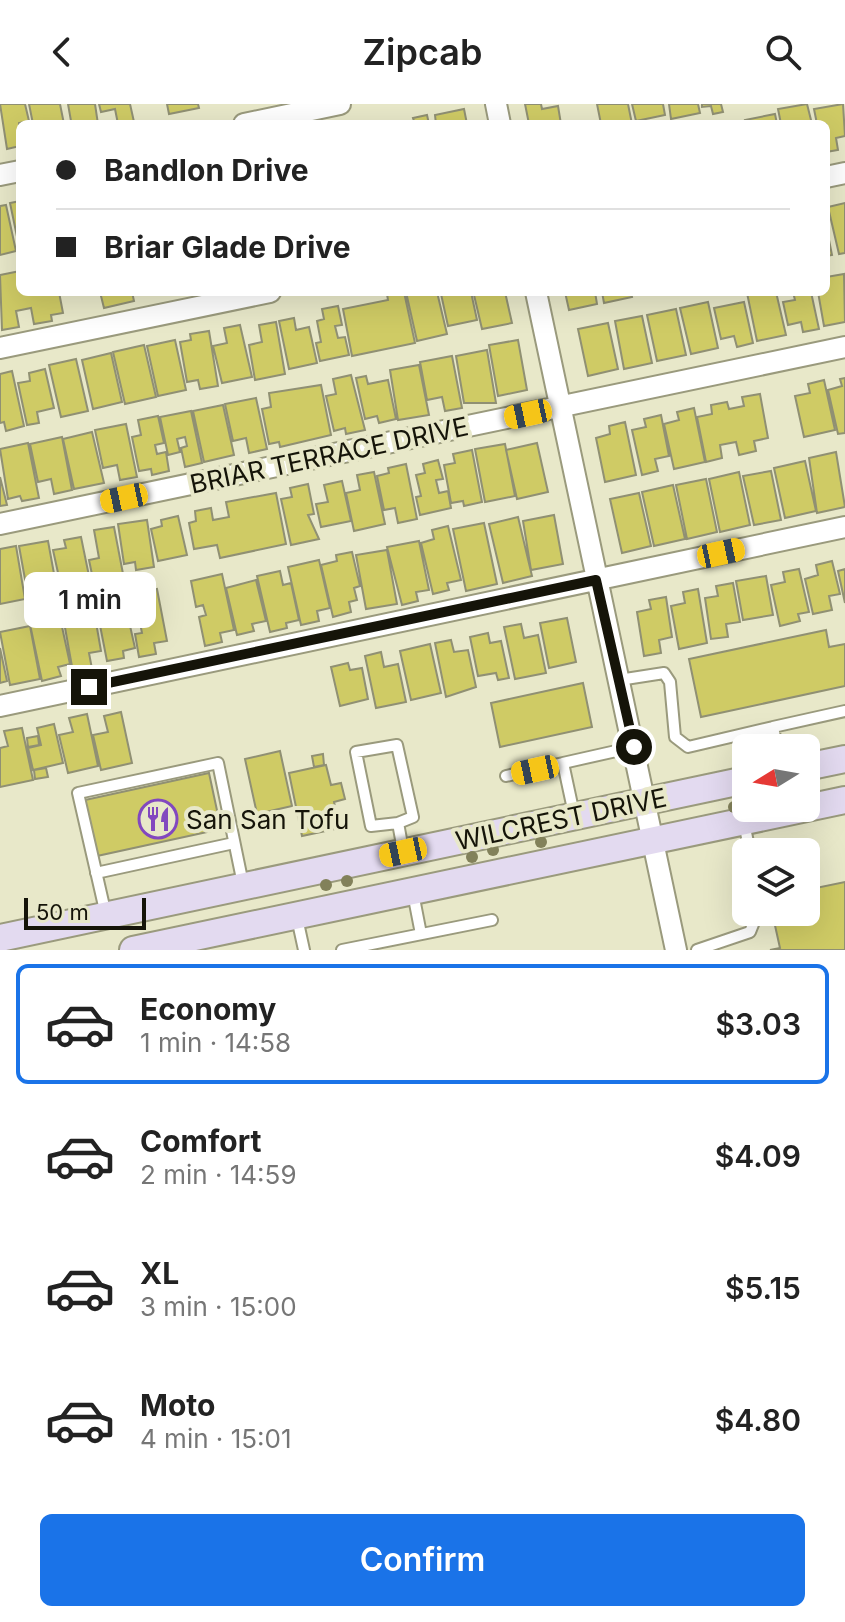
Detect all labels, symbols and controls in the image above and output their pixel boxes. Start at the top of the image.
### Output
icon: back [40,30,84,74]
text: Zipcab [363,30,482,74]
icon: search [761,30,805,74]
text: Bandlon Drive [104,152,309,188]
text: Briar Glade Drive [104,229,351,265]
car [502,397,554,431]
street label: BRIAR TERRACE DRIVE [187,410,471,500]
car [98,481,150,515]
car [695,536,747,570]
callout: 1 min [23,571,155,627]
text: 1 min [58,584,122,615]
route end [71,669,107,705]
route start [616,729,652,765]
north arrow [732,734,820,822]
map controls [732,734,820,926]
car [509,753,561,787]
street label: WILCREST DRIVE [453,782,669,856]
restaurant icon: San San Tofu [137,798,179,840]
place label: San San Tofu [186,804,349,835]
car [377,835,429,869]
button: layers [732,838,820,926]
scale bar [24,894,146,930]
text: 50 m [36,899,89,925]
icon: car [44,988,116,1060]
text: Economy [140,991,276,1027]
text: $3.03 [715,1006,801,1042]
text: 1 min · 14:58 [140,1027,291,1058]
icon: car [44,1120,116,1192]
text: Comfort [140,1123,261,1159]
text: $4.09 [715,1138,801,1174]
text: 2 min · 14:59 [140,1159,297,1190]
icon: car [44,1252,116,1324]
text: XL [140,1255,179,1291]
text: $5.15 [725,1270,801,1306]
text: 3 min · 15:00 [140,1291,297,1322]
icon: car [44,1384,116,1456]
text: Moto [140,1387,215,1423]
text: $4.80 [715,1402,801,1438]
text: 4 min · 15:01 [140,1423,292,1454]
button: Confirm [40,1514,805,1606]

